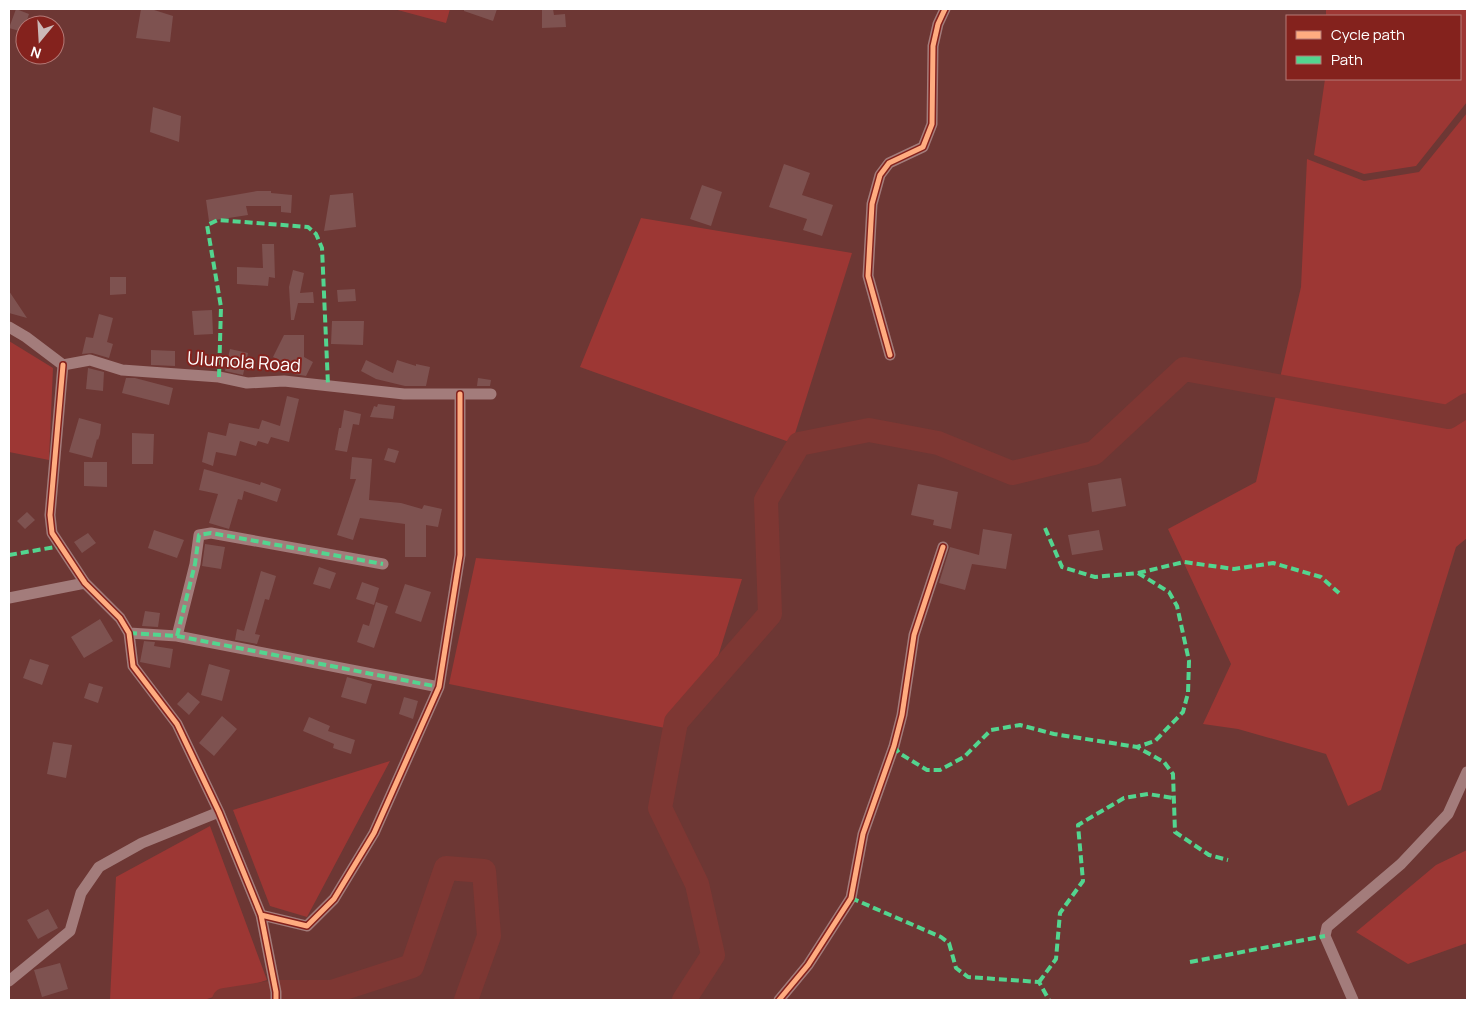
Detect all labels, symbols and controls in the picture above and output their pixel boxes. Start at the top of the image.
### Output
north arrow [15,15,65,65]
legend [1286,15,1461,80]
text: Cycle path [1331,24,1405,45]
text: N [28,42,44,63]
text: Path [1331,49,1363,70]
street label: Ulumola Road [186,345,302,377]

